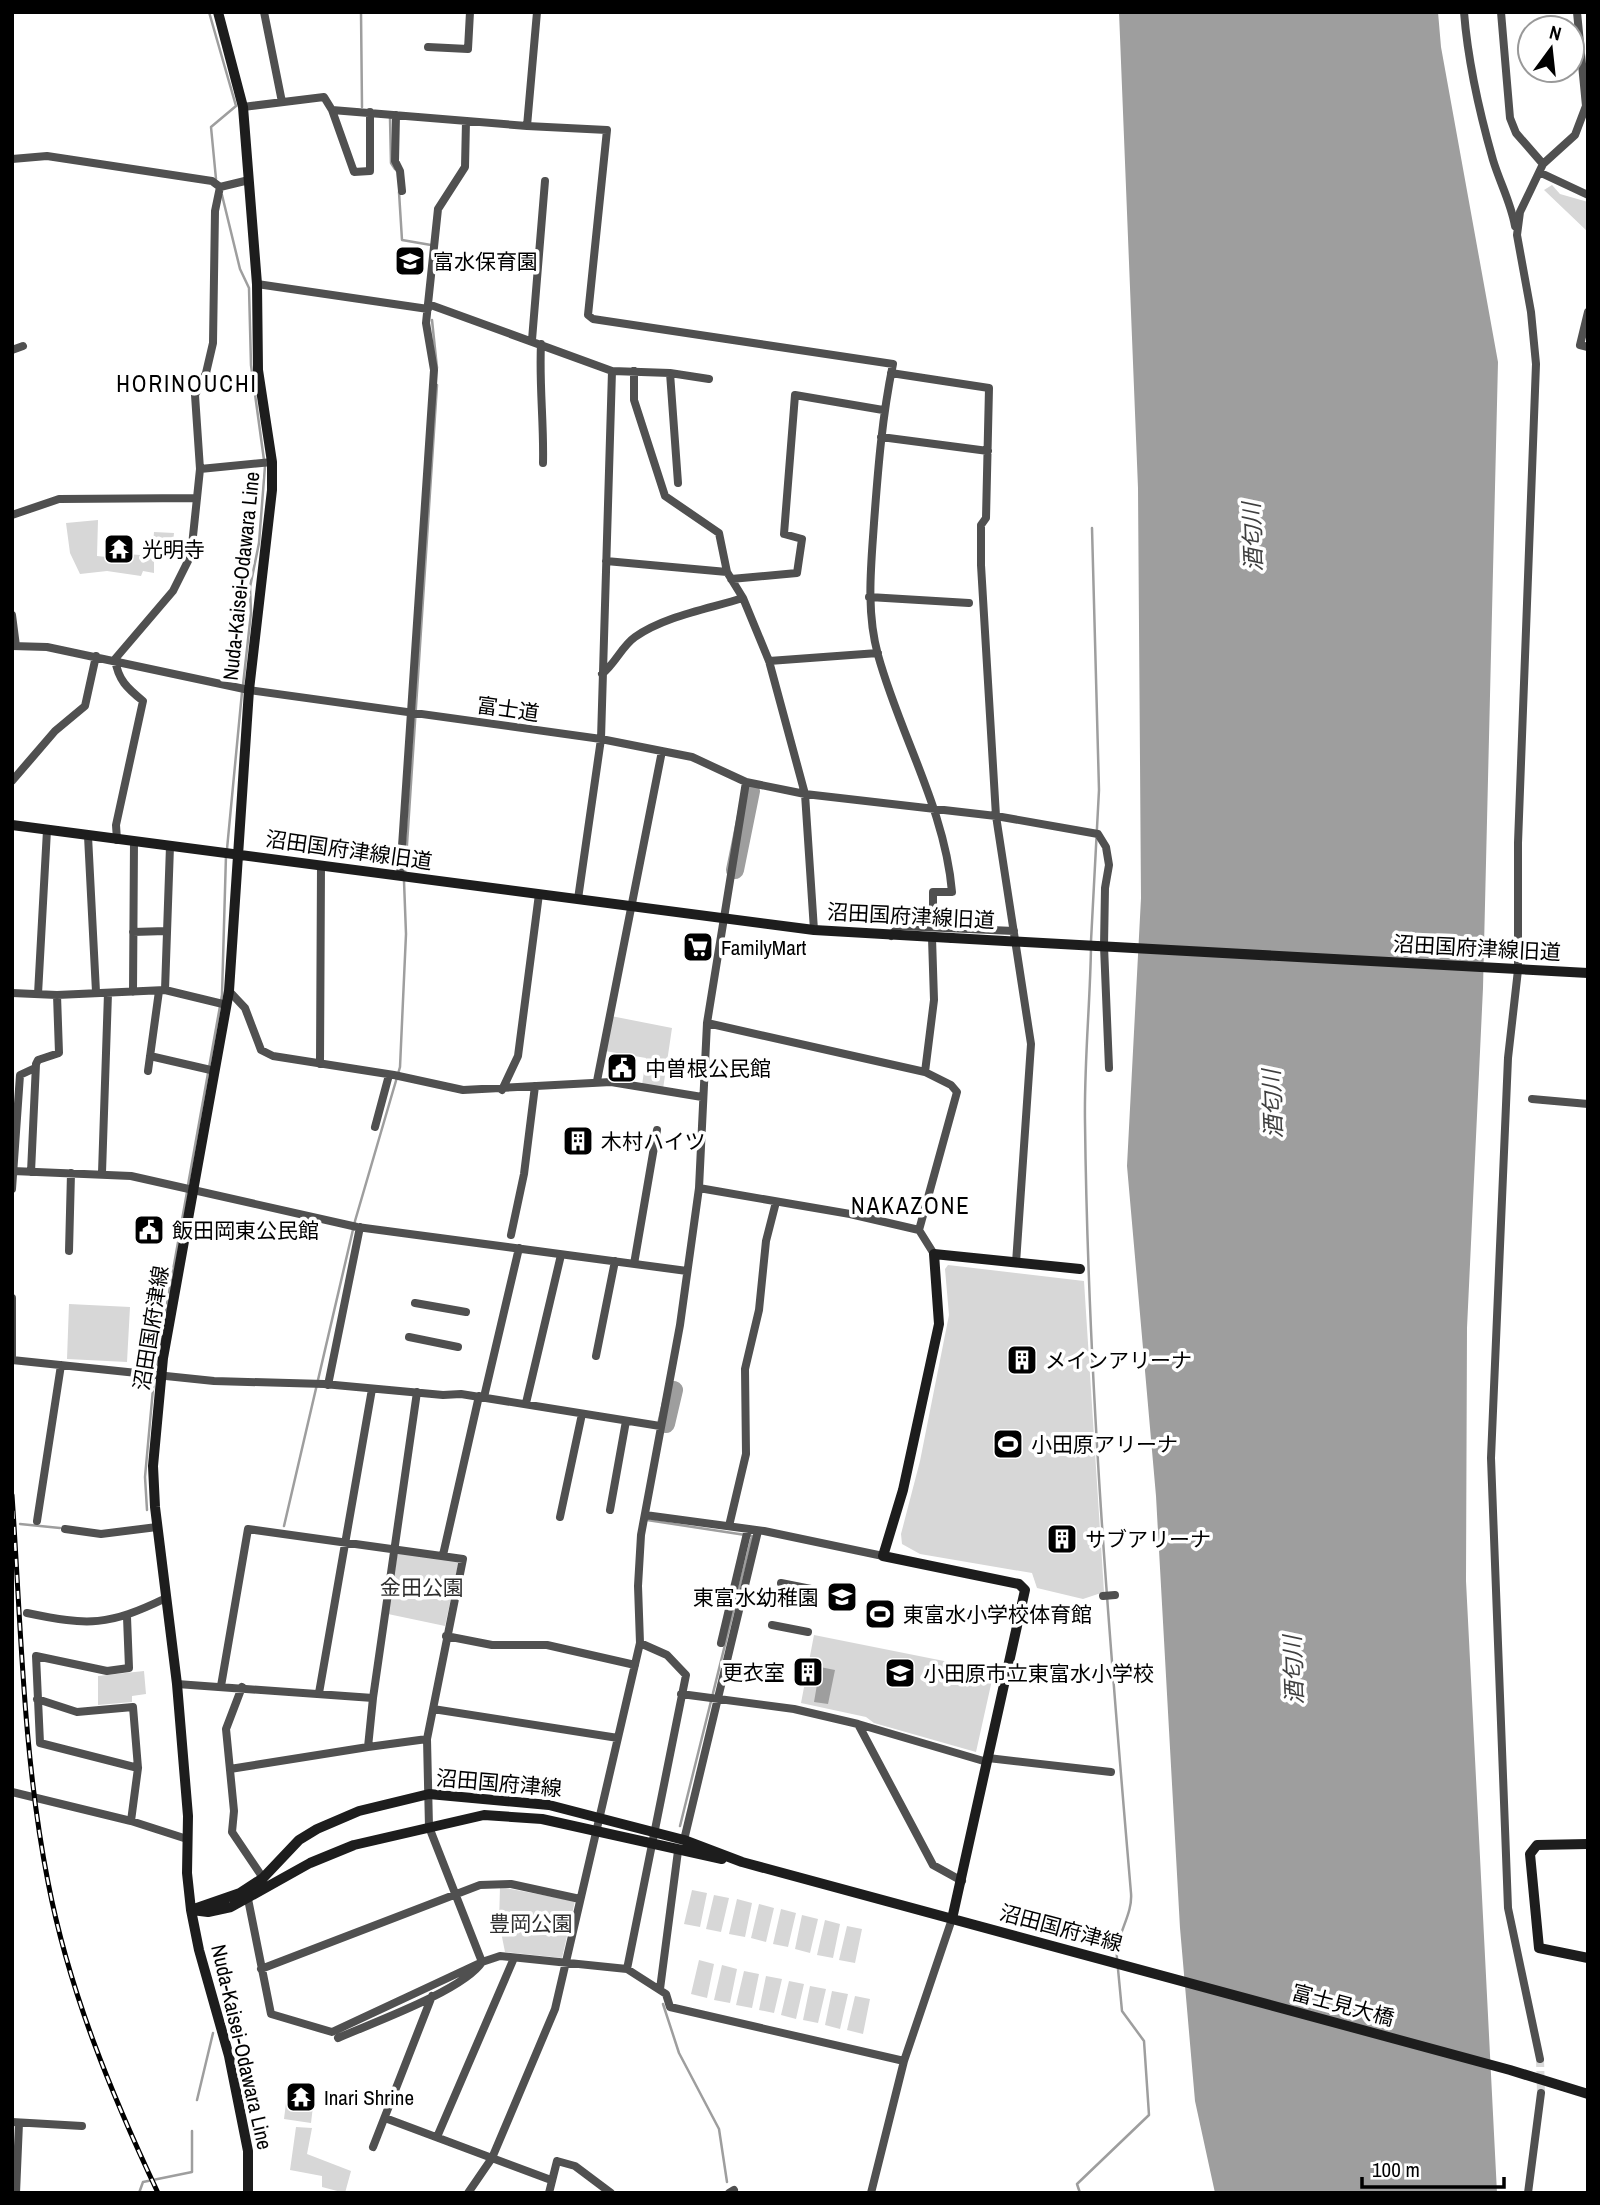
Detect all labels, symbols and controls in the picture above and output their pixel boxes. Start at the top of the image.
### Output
north arrow [1516,14,1586,84]
text: N [1547,19,1564,47]
school or university icon: 富水保育園 [393,244,427,278]
place label: 富水保育園 [433,247,538,276]
district label: HORINOUCHI [116,368,258,399]
street label: Nuda-Kaisei-Odawara Line [216,470,266,682]
water label: 酒匂川 [1235,499,1269,572]
temple icon: 光明寺 [102,532,136,566]
place label: 光明寺 [142,535,205,564]
street label: 富士道 [475,690,541,728]
street label: 沼田国府津線旧道 [264,824,434,876]
street label: 沼田国府津線旧道 [826,897,996,935]
street label: 沼田国府津線旧道 [1392,929,1562,967]
supermarket icon: FamilyMart [681,930,715,964]
place label: FamilyMart [721,933,806,962]
public building icon: 中曽根公民館 [605,1051,639,1085]
place label: 中曽根公民館 [645,1054,771,1083]
water label: 酒匂川 [1255,1066,1289,1139]
building icon: 木村ハイツ [561,1124,595,1158]
place label: 木村ハイツ [601,1127,706,1156]
district label: NAKAZONE [851,1190,971,1221]
public building icon: 飯田岡東公民館 [132,1213,166,1247]
place label: 飯田岡東公民館 [172,1216,319,1245]
street label: 沼田国府津線 [127,1264,175,1392]
building icon: メインアリーナ [1005,1343,1039,1377]
place label: メインアリーナ [1045,1346,1192,1375]
sports icon: 小田原アリーナ [991,1427,1025,1461]
place label: 小田原アリーナ [1031,1430,1178,1459]
building icon: サブアリーナ [1045,1522,1079,1556]
place label: サブアリーナ [1085,1525,1211,1554]
park label: 金田公園 [380,1573,464,1602]
school or university icon: 東富水幼稚園 [825,1580,859,1614]
place label: 東富水幼稚園 [693,1583,819,1612]
sports icon: 東富水小学校体育館 [863,1597,897,1631]
place label: 東富水小学校体育館 [903,1600,1092,1629]
water label: 酒匂川 [1276,1632,1310,1705]
building icon: 更衣室 [791,1655,825,1689]
school or university icon: 小田原市立東富水小学校 [883,1656,917,1690]
place label: 更衣室 [722,1658,785,1687]
place label: 小田原市立東富水小学校 [923,1659,1154,1688]
street label: 沼田国府津線 [435,1763,563,1803]
street label: 沼田国府津線 [996,1898,1126,1958]
park label: 豊岡公園 [489,1909,573,1938]
street label: Nuda-Kaisei-Odawara Line [204,1942,280,2152]
street label: 富士見大橋 [1289,1977,1397,2033]
temple icon: Inari Shrine [284,2080,318,2114]
place label: Inari Shrine [324,2083,414,2112]
scale bar [1362,2146,1504,2190]
text: 100 m [1372,2155,1420,2184]

